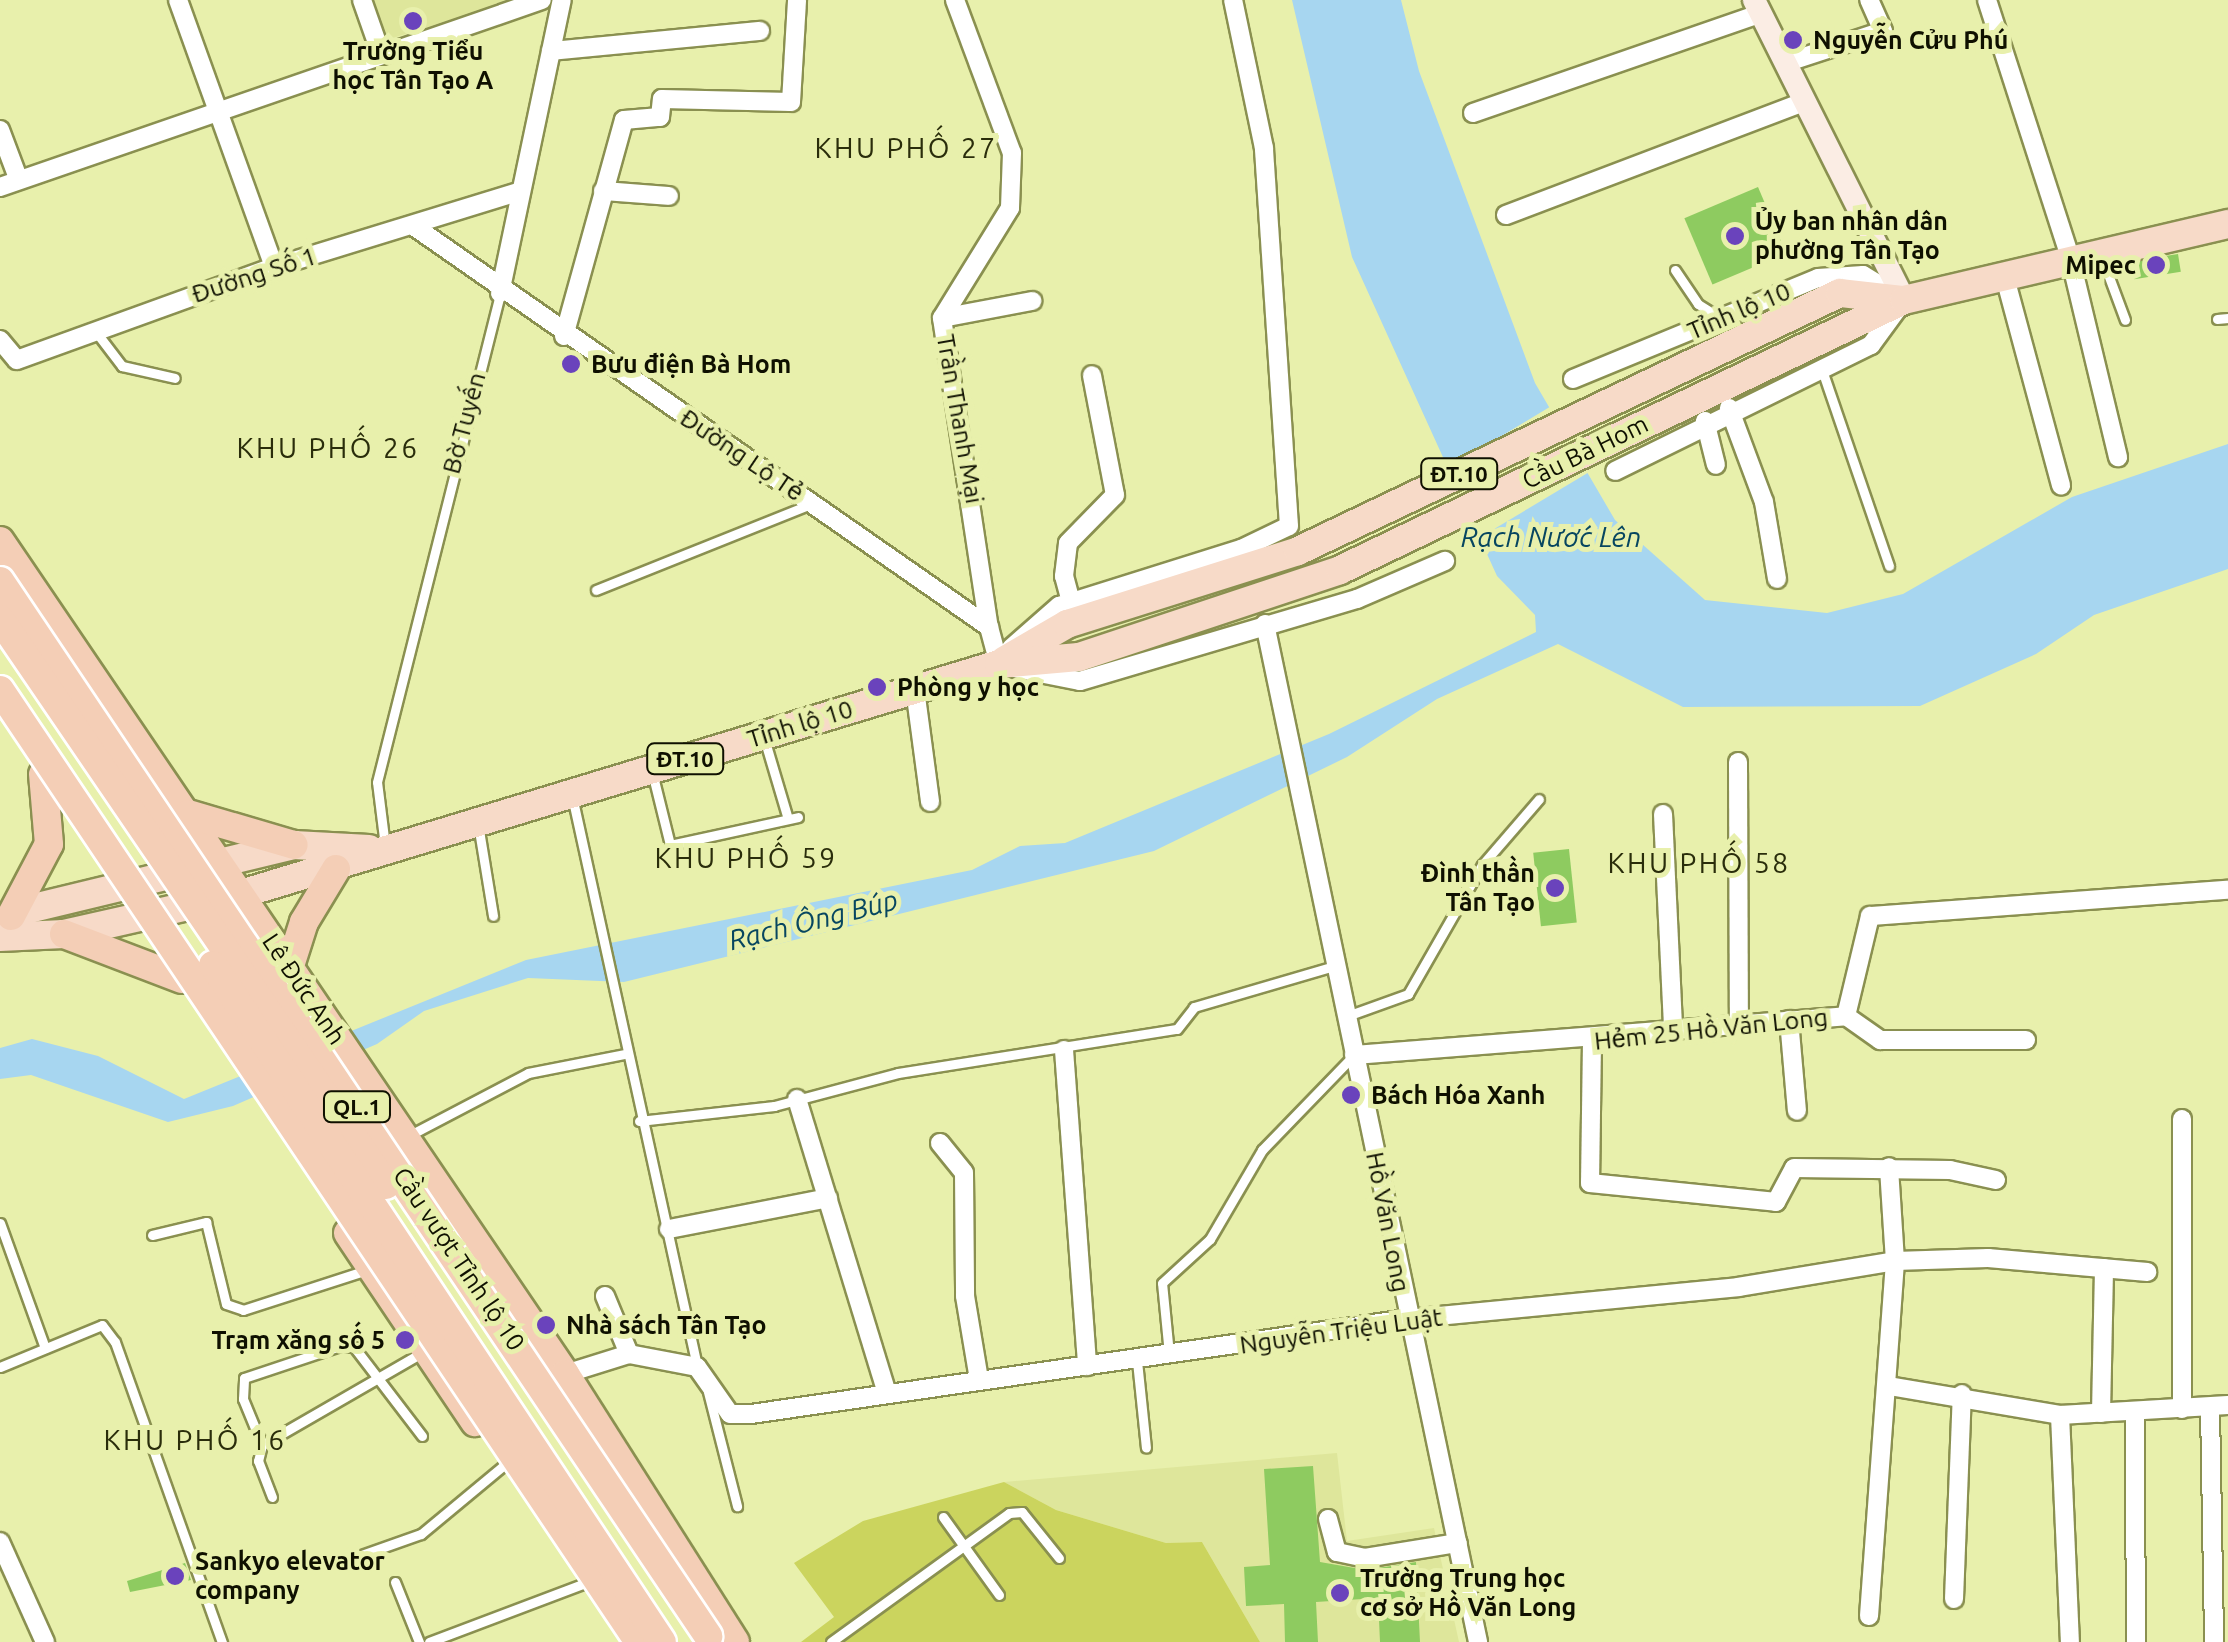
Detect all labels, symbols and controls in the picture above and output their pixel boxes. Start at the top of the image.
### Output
marker: Trường Tiểu học Tân Tạo A [402,10,424,32]
place label: Nguyễn Cửu Phú [1813,25,2008,55]
marker: Nguyễn Cửu Phú [1782,29,1804,51]
place label: Trường Tiểu học Tân Tạo A [333,37,493,96]
district label: KHU PHỐ 27 [814,131,998,165]
place label: Ủy ban nhân dân phường Tân Tạo [1755,207,1948,266]
marker: Ủy ban nhân dân phường Tân Tạo [1724,225,1746,247]
street label: Đường Số 1 [188,241,320,309]
place label: Mipec [2065,250,2136,280]
marker: Mipec [2145,254,2167,276]
street label: Tỉnh lộ 10 [1683,276,1795,346]
street label: Trần Thanh Mại [930,332,990,506]
place label: Bưu điện Bà Hom [591,349,791,379]
marker: Bưu điện Bà Hom [560,353,582,375]
street label: Bờ Tuyến [436,369,492,477]
street label: Đường Lộ Tẻ [674,403,810,507]
street label: Cầu Bà Hom [1517,409,1653,495]
district label: KHU PHỐ 26 [236,431,420,465]
road number: ĐT.10 [1419,457,1499,491]
water label: Rạch Nước Lên [1461,520,1641,554]
place label: Phòng y học [897,672,1039,702]
marker: Phòng y học [866,676,888,698]
street label: Tỉnh lộ 10 [744,694,856,754]
road number: ĐT.10 [645,742,725,776]
district label: KHU PHỐ 59 [654,841,838,875]
district label: KHU PHỐ 58 [1607,846,1791,880]
place label: Đình thần Tân Tạo [1421,859,1535,918]
marker: Đình thần Tân Tạo [1544,877,1566,899]
water label: Rạch Ông Búp [725,883,901,957]
street label: Lê Đức Anh [256,928,352,1050]
street label: Hẻm 25 Hồ Văn Long [1593,1002,1829,1056]
place label: Bách Hóa Xanh [1371,1080,1545,1110]
marker: Bách Hóa Xanh [1340,1084,1362,1106]
road number: QL.1 [322,1090,392,1124]
street label: Hồ Văn Long [1360,1149,1416,1295]
street label: Cầu vượt Tỉnh lộ 10 [387,1162,531,1356]
street label: Nguyễn Triệu Luật [1238,1302,1444,1360]
place label: Nhà sách Tân Tạo [566,1310,766,1340]
marker: Nhà sách Tân Tạo [535,1314,557,1336]
place label: Trạm xăng số 5 [212,1325,385,1355]
marker: Trạm xăng số 5 [394,1329,416,1351]
district label: KHU PHỐ 16 [103,1423,287,1457]
place label: Sankyo elevator company [195,1547,385,1606]
place label: Trường Trung học cơ sở Hồ Văn Long [1360,1564,1576,1623]
marker: Sankyo elevator company [164,1565,186,1587]
marker: Trường Trung học cơ sở Hồ Văn Long [1329,1582,1351,1604]

